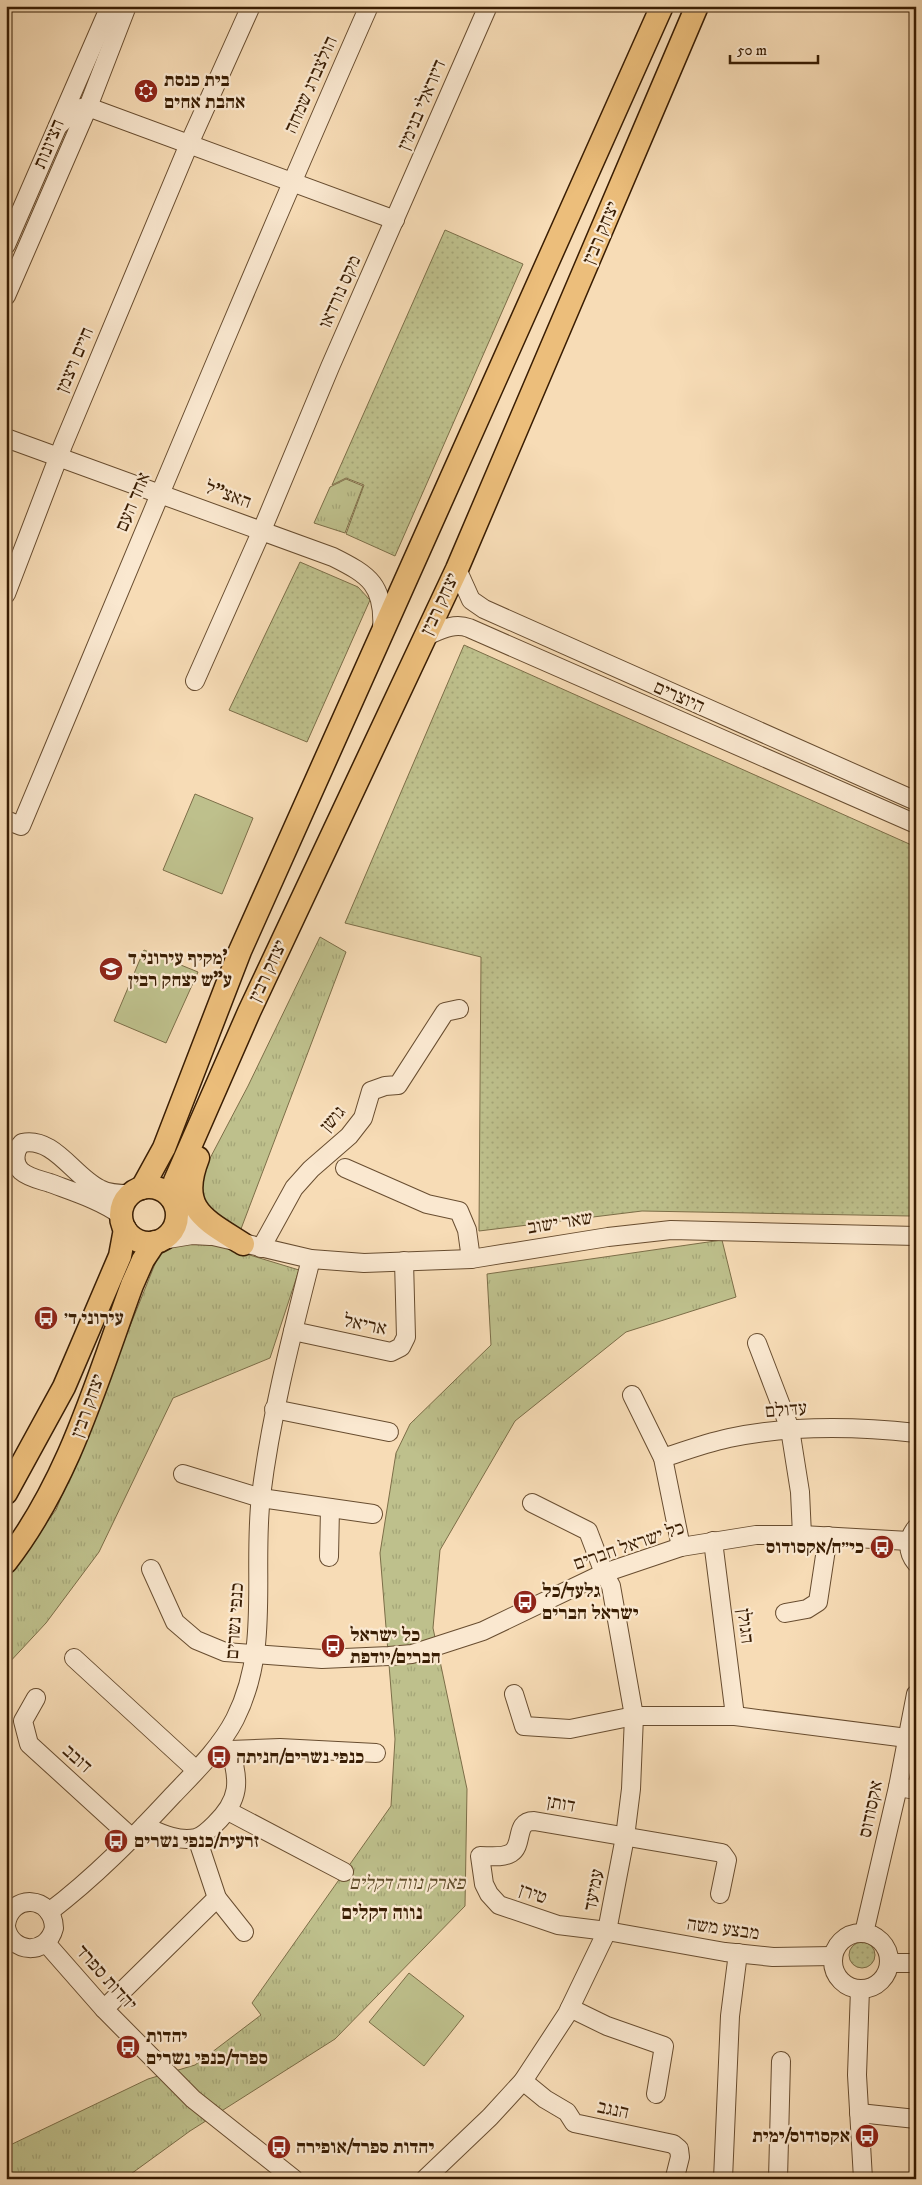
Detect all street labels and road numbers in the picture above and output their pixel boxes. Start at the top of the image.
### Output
street label: הולצברג שמחה [279,33,343,137]
street label: דיזראלי בנימין [393,56,451,154]
street label: הציונות [28,116,70,172]
street label: יצחק רבין [578,198,624,268]
street label: מקס נורדאו [314,252,366,332]
street label: חיים ויצמן [51,324,99,396]
street label: אחד העם [110,469,156,535]
street label: האצ"ל [202,476,254,514]
street label: יצחק רבין [416,569,464,639]
street label: היוצרים [650,676,708,718]
street label: יצחק רבין [244,936,292,1006]
street label: גושן [315,1101,351,1137]
street label: שאר ישוב [526,1206,594,1240]
street label: אריאל [341,1309,389,1341]
street label: יצחק רבין [66,1371,110,1441]
street label: עדולם [764,1397,808,1423]
street label: כל ישראל חברים [571,1516,687,1576]
street label: כנפי נשרים [221,1582,249,1660]
street label: הגולן [731,1607,759,1645]
street label: דובב [57,1740,97,1778]
street label: אקסודוס [854,1778,888,1840]
street label: דותן [545,1790,577,1818]
street label: עמיעד [579,1867,609,1913]
street label: טירן [516,1879,550,1909]
street label: מבצע משה [685,1913,761,1945]
street label: יהדות ספרד [70,1940,142,2016]
street label: הנגב [595,2095,631,2125]

